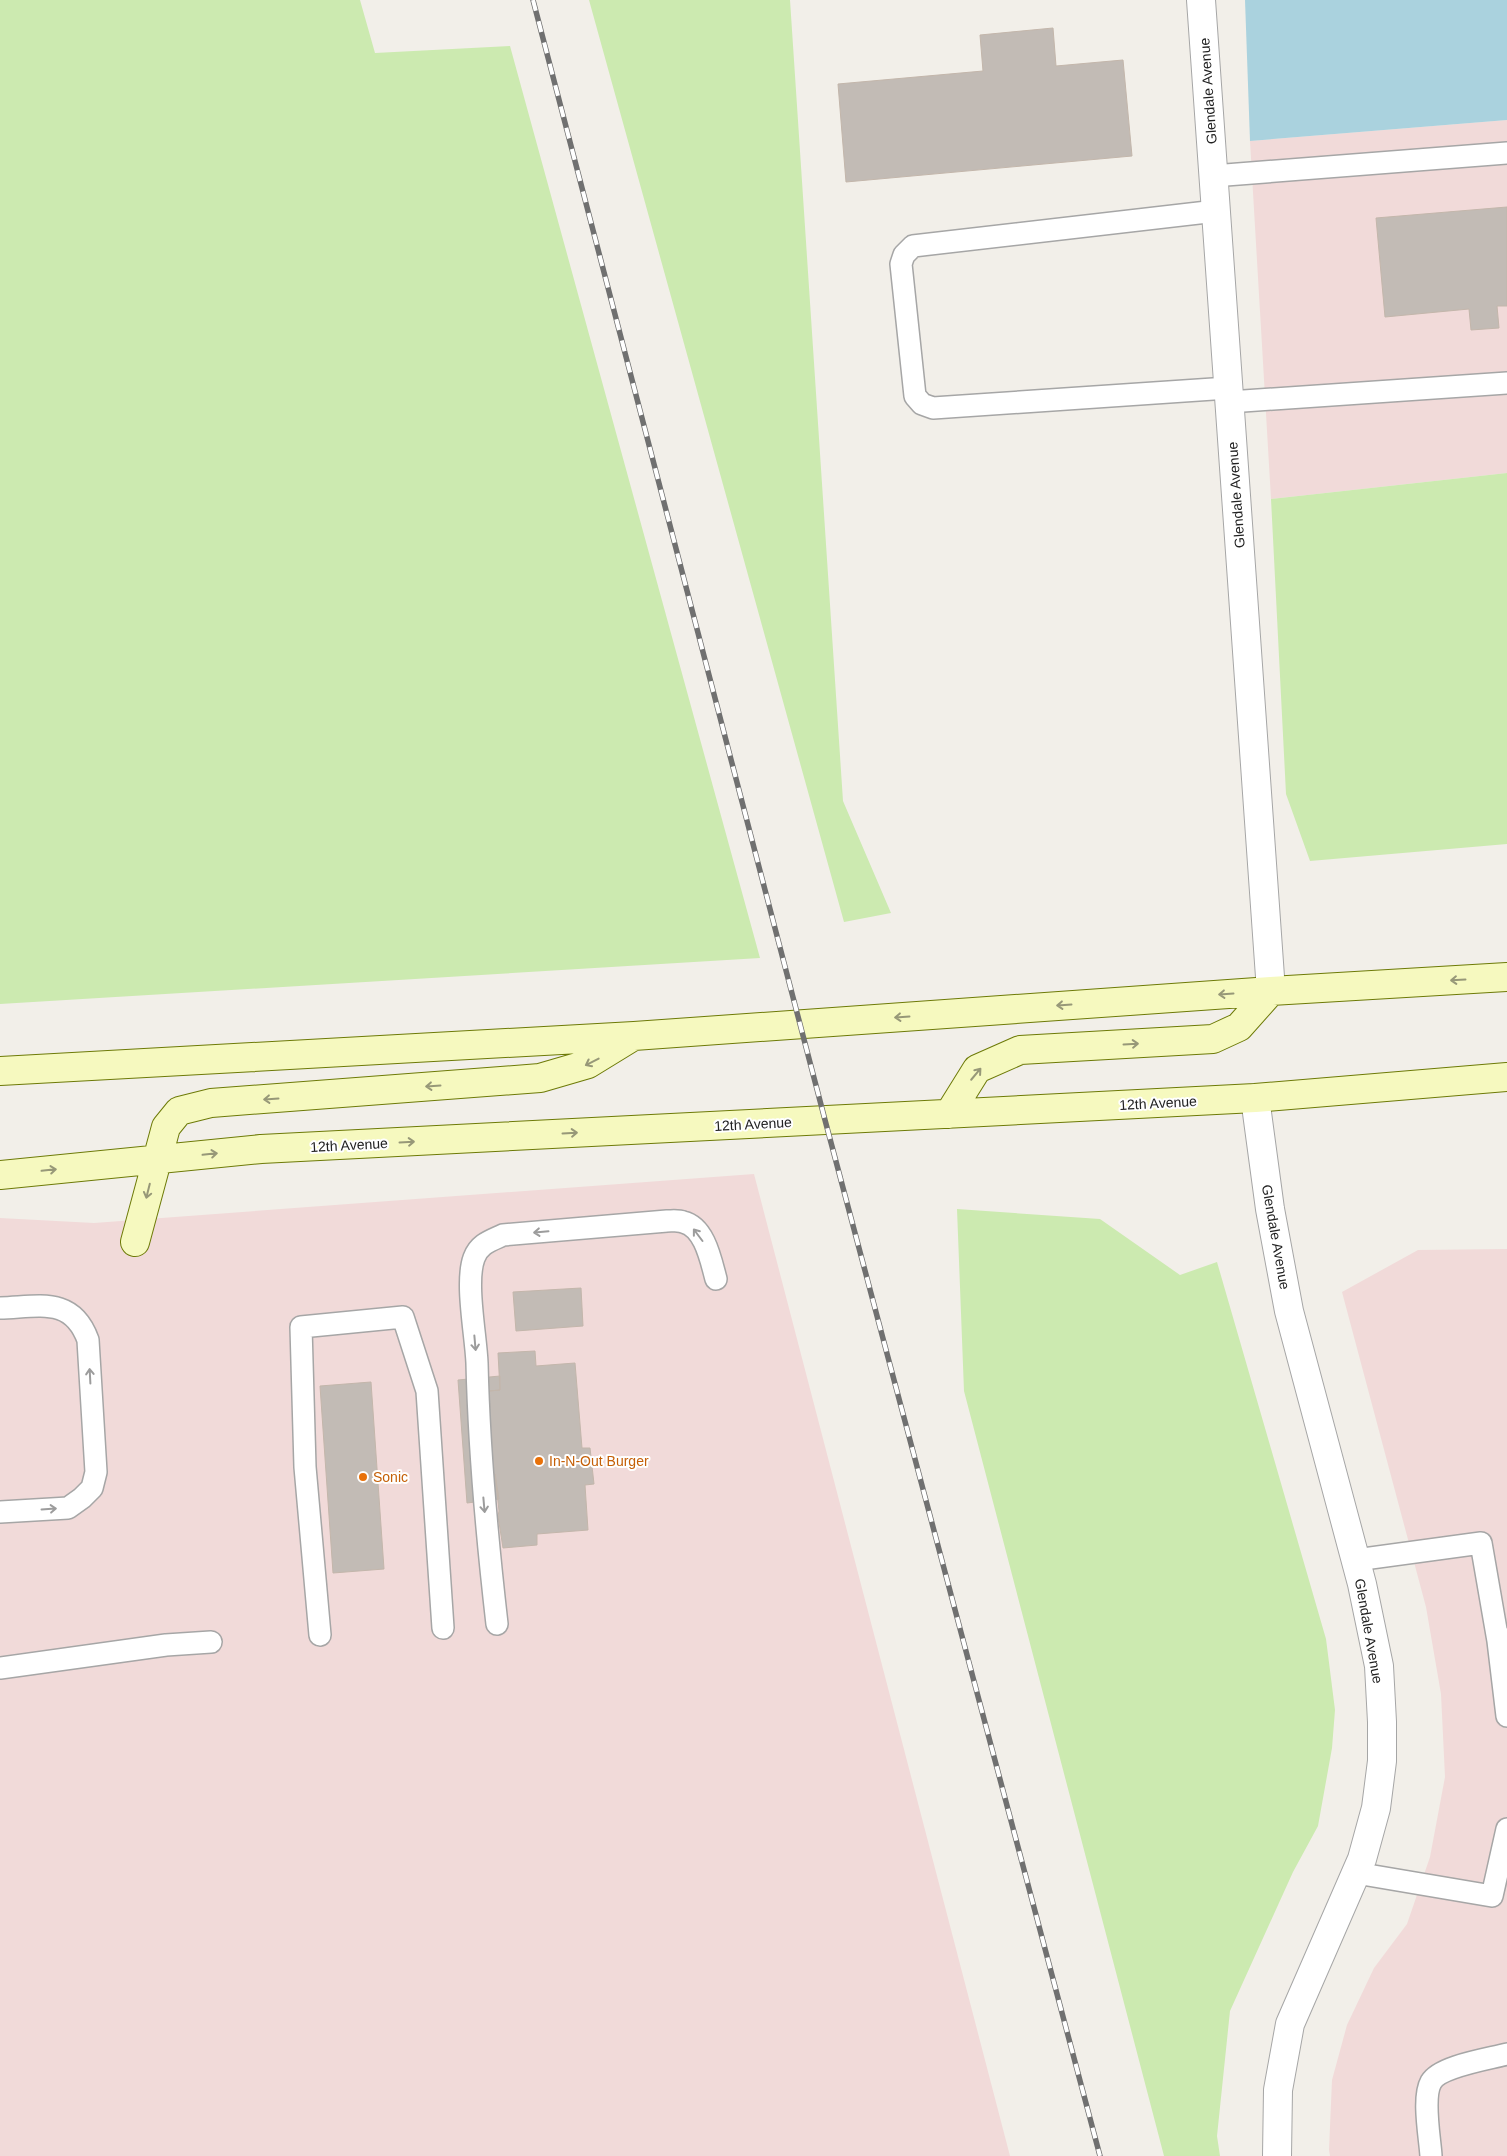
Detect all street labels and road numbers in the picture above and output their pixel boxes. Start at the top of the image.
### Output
street label: Glendale Avenue [1196,37,1220,145]
street label: Glendale Avenue [1224,441,1248,549]
street label: 12th Avenue [1119,1093,1197,1113]
street label: 12th Avenue [714,1114,792,1134]
street label: 12th Avenue [310,1135,388,1155]
street label: Glendale Avenue [1259,1183,1293,1291]
street label: Glendale Avenue [1352,1577,1386,1685]

